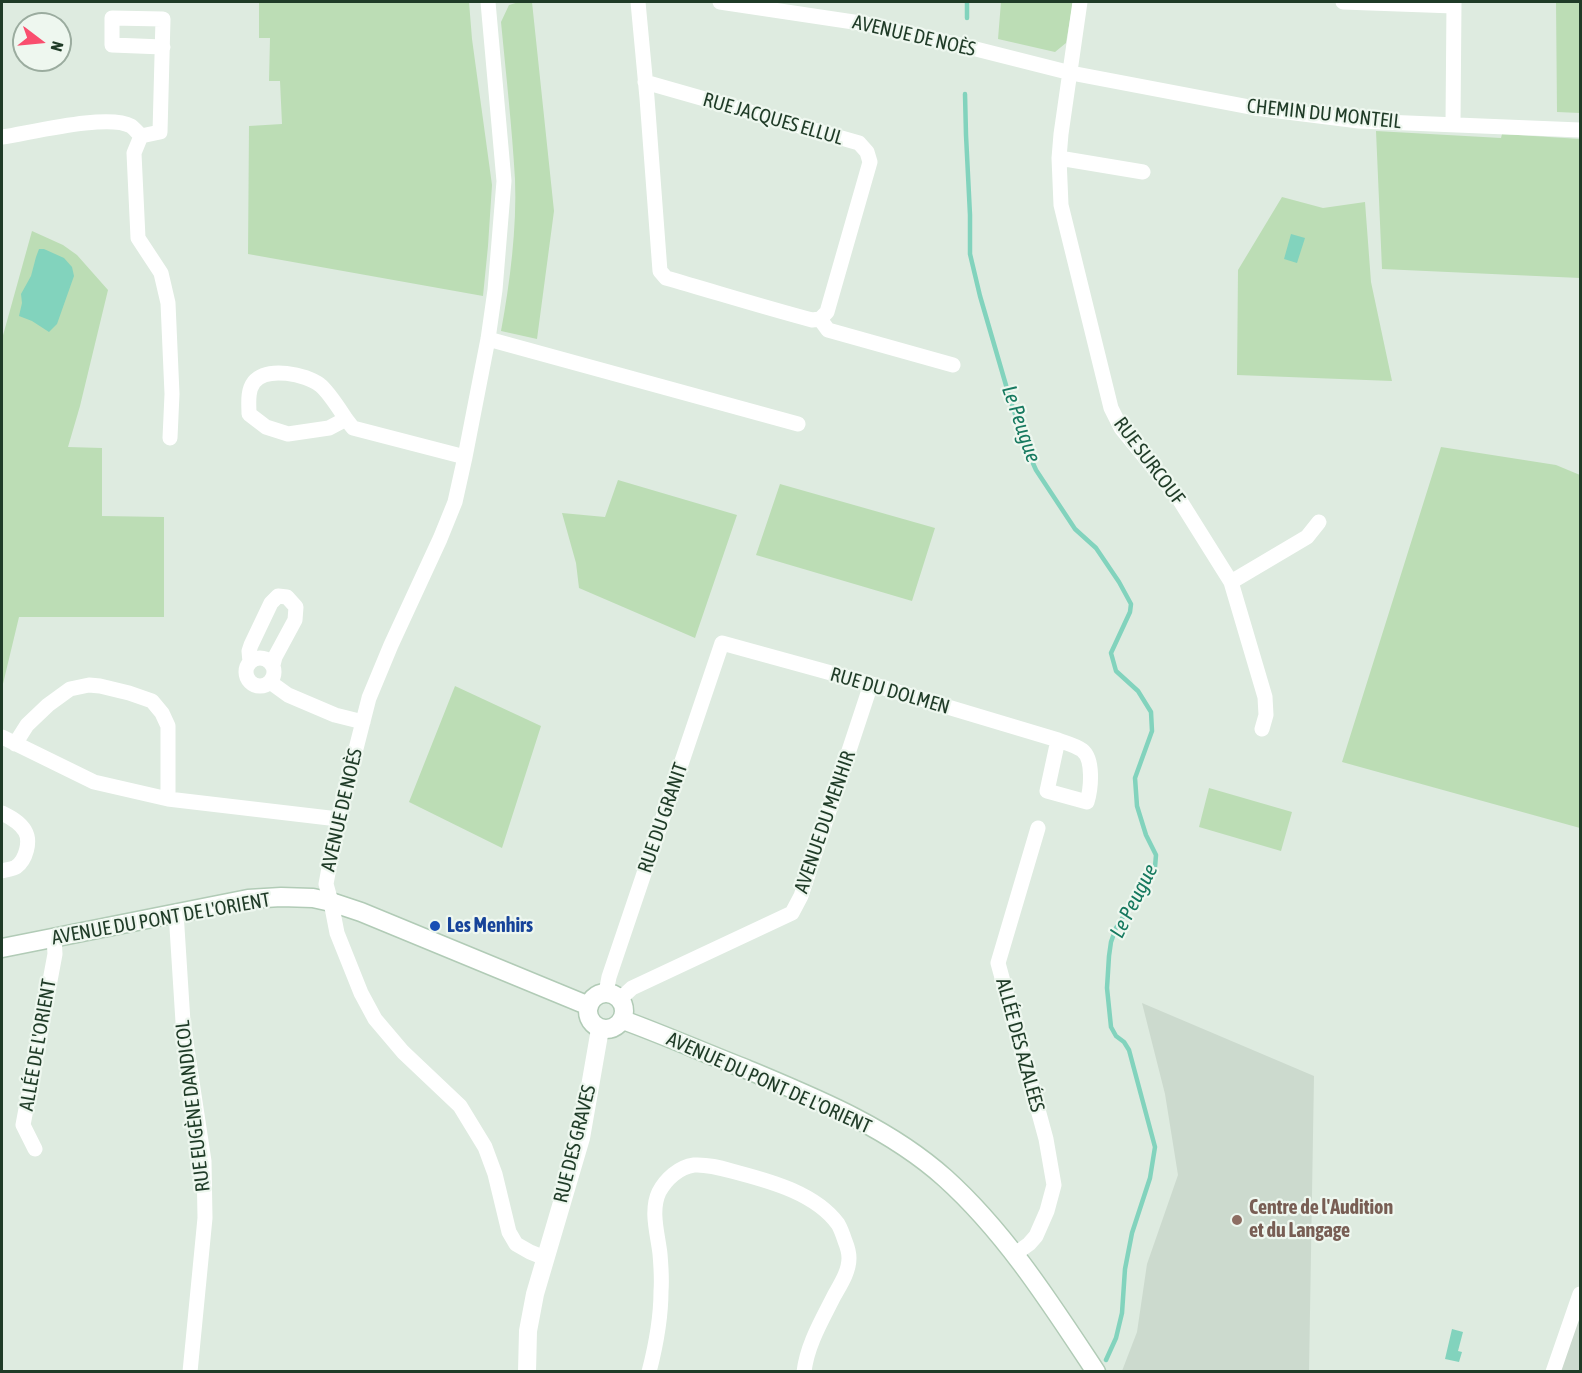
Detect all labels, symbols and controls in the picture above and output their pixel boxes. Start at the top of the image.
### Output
street label: AVENUE DE NOÈS [850,10,978,62]
north arrow [12,12,72,72]
text: N [47,39,67,53]
street label: RUE JACQUES ELLUL [700,88,846,150]
street label: CHEMIN DU MONTEIL [1246,94,1402,134]
water label: Le Peugue [996,382,1046,466]
street label: RUE SURCOUF [1108,413,1190,509]
street label: RUE DU DOLMEN [828,662,952,720]
street label: AVENUE DE NOÈS [316,746,368,874]
street label: AVENUE DU MENHIR [789,748,861,896]
street label: RUE DU GRANIT [633,760,693,876]
water label: Le Peugue [1105,860,1163,942]
street label: AVENUE DU PONT DE L'ORIENT [50,888,272,950]
place label: Les Menhirs [447,914,533,938]
marker: Les Menhirs [428,919,442,933]
street label: ALLÉE DES AZALÉES [991,975,1049,1115]
street label: ALLÉE DE L'ORIENT [15,977,61,1113]
street label: RUE EUGÈNE DANDICOL [171,1019,215,1193]
street label: AVENUE DU PONT DE L'ORIENT [663,1027,875,1139]
street label: RUE DES GRAVES [549,1083,601,1205]
place label: Centre de l'Audition et du Langage [1249,1196,1393,1243]
marker: Centre de l'Audition et du Langage [1230,1213,1244,1227]

